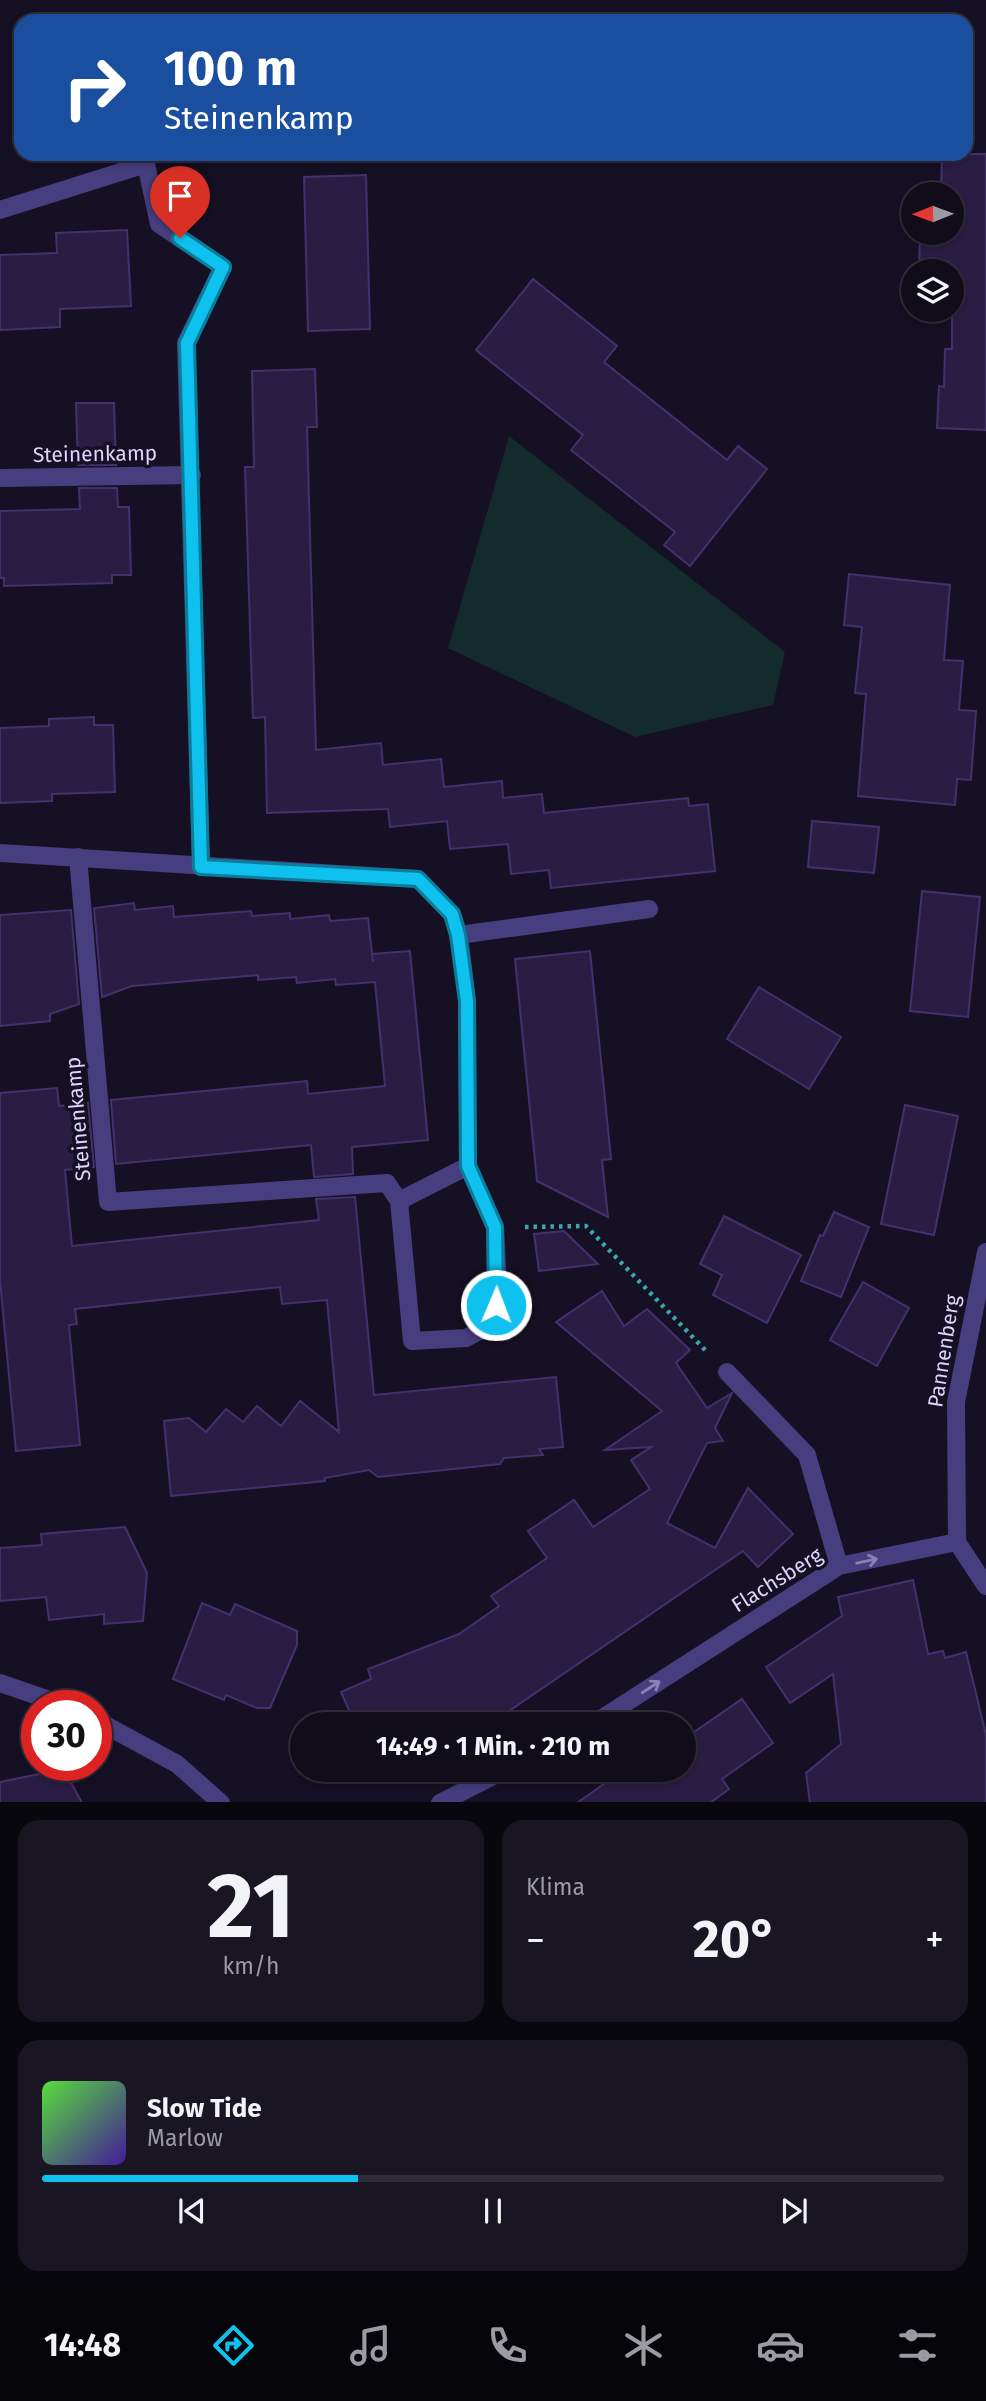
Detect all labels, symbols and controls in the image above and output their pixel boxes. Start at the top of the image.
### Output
text: 100 m [164,39,297,98]
icon: right [49,42,140,133]
text: Steinenkamp [164,99,354,137]
pin [150,166,210,238]
icon: arrive [161,177,199,215]
north arrow [901,182,964,245]
map controls [901,182,964,322]
button: layers [901,259,964,322]
street label: Steinenkamp [33,440,157,468]
street label: Steinenkamp [60,1056,96,1182]
position arrow [459,1268,533,1342]
street label: Pannenberg [922,1293,966,1409]
street label: Flachsberg [727,1542,827,1618]
one-way arrow [855,1553,878,1567]
one-way arrow [640,1680,660,1694]
speed limit sign: 30 [21,1690,112,1781]
text: 14:49 · 1 Min. · 210 m [376,1731,610,1762]
text: 21 [207,1852,295,1961]
text: Klima [526,1873,585,1901]
text: 20° [693,1908,777,1971]
text: − [526,1917,545,1963]
text: + [925,1917,944,1963]
text: km/h [223,1952,279,1980]
text: Slow Tide [147,2093,262,2124]
text: Marlow [147,2124,223,2152]
icon: previous [173,2192,211,2230]
icon: pause [474,2192,512,2230]
icon: next [775,2192,813,2230]
icon: directions [209,2321,258,2370]
icon: music [346,2321,395,2370]
icon: phone [483,2321,532,2370]
icon: climate [619,2321,668,2370]
icon: car [756,2321,805,2370]
icon: filters [893,2321,942,2370]
text: 14:48 [44,2326,121,2364]

